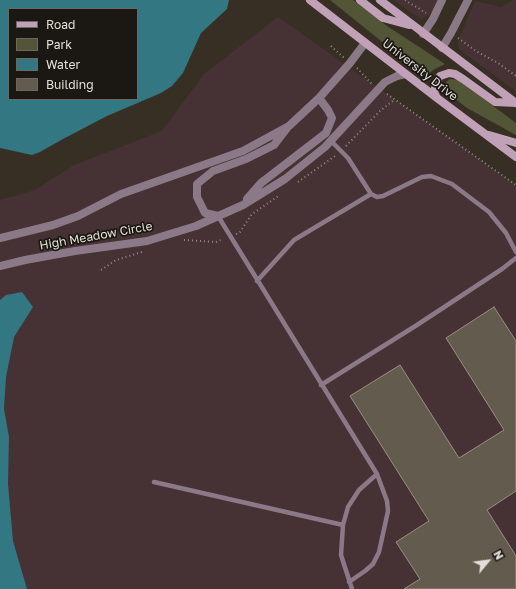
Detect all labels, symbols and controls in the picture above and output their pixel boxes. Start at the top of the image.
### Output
legend [8,8,138,100]
text: Road [46,17,75,32]
street label: University Drive [379,36,461,104]
text: Park [46,37,72,52]
text: Water [46,57,80,72]
text: Building [46,77,94,92]
street label: High Meadow Circle [38,219,154,253]
north arrow [468,541,508,581]
text: N [491,548,507,562]

